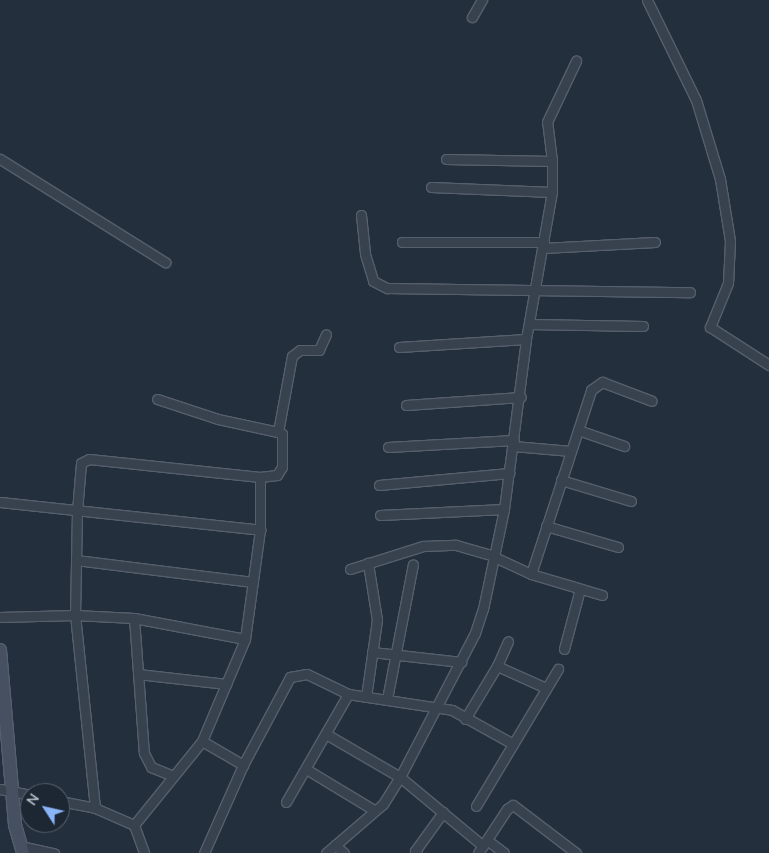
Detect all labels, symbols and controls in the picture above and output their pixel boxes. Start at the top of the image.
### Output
north arrow [20,783,70,833]
text: N [22,790,44,809]

